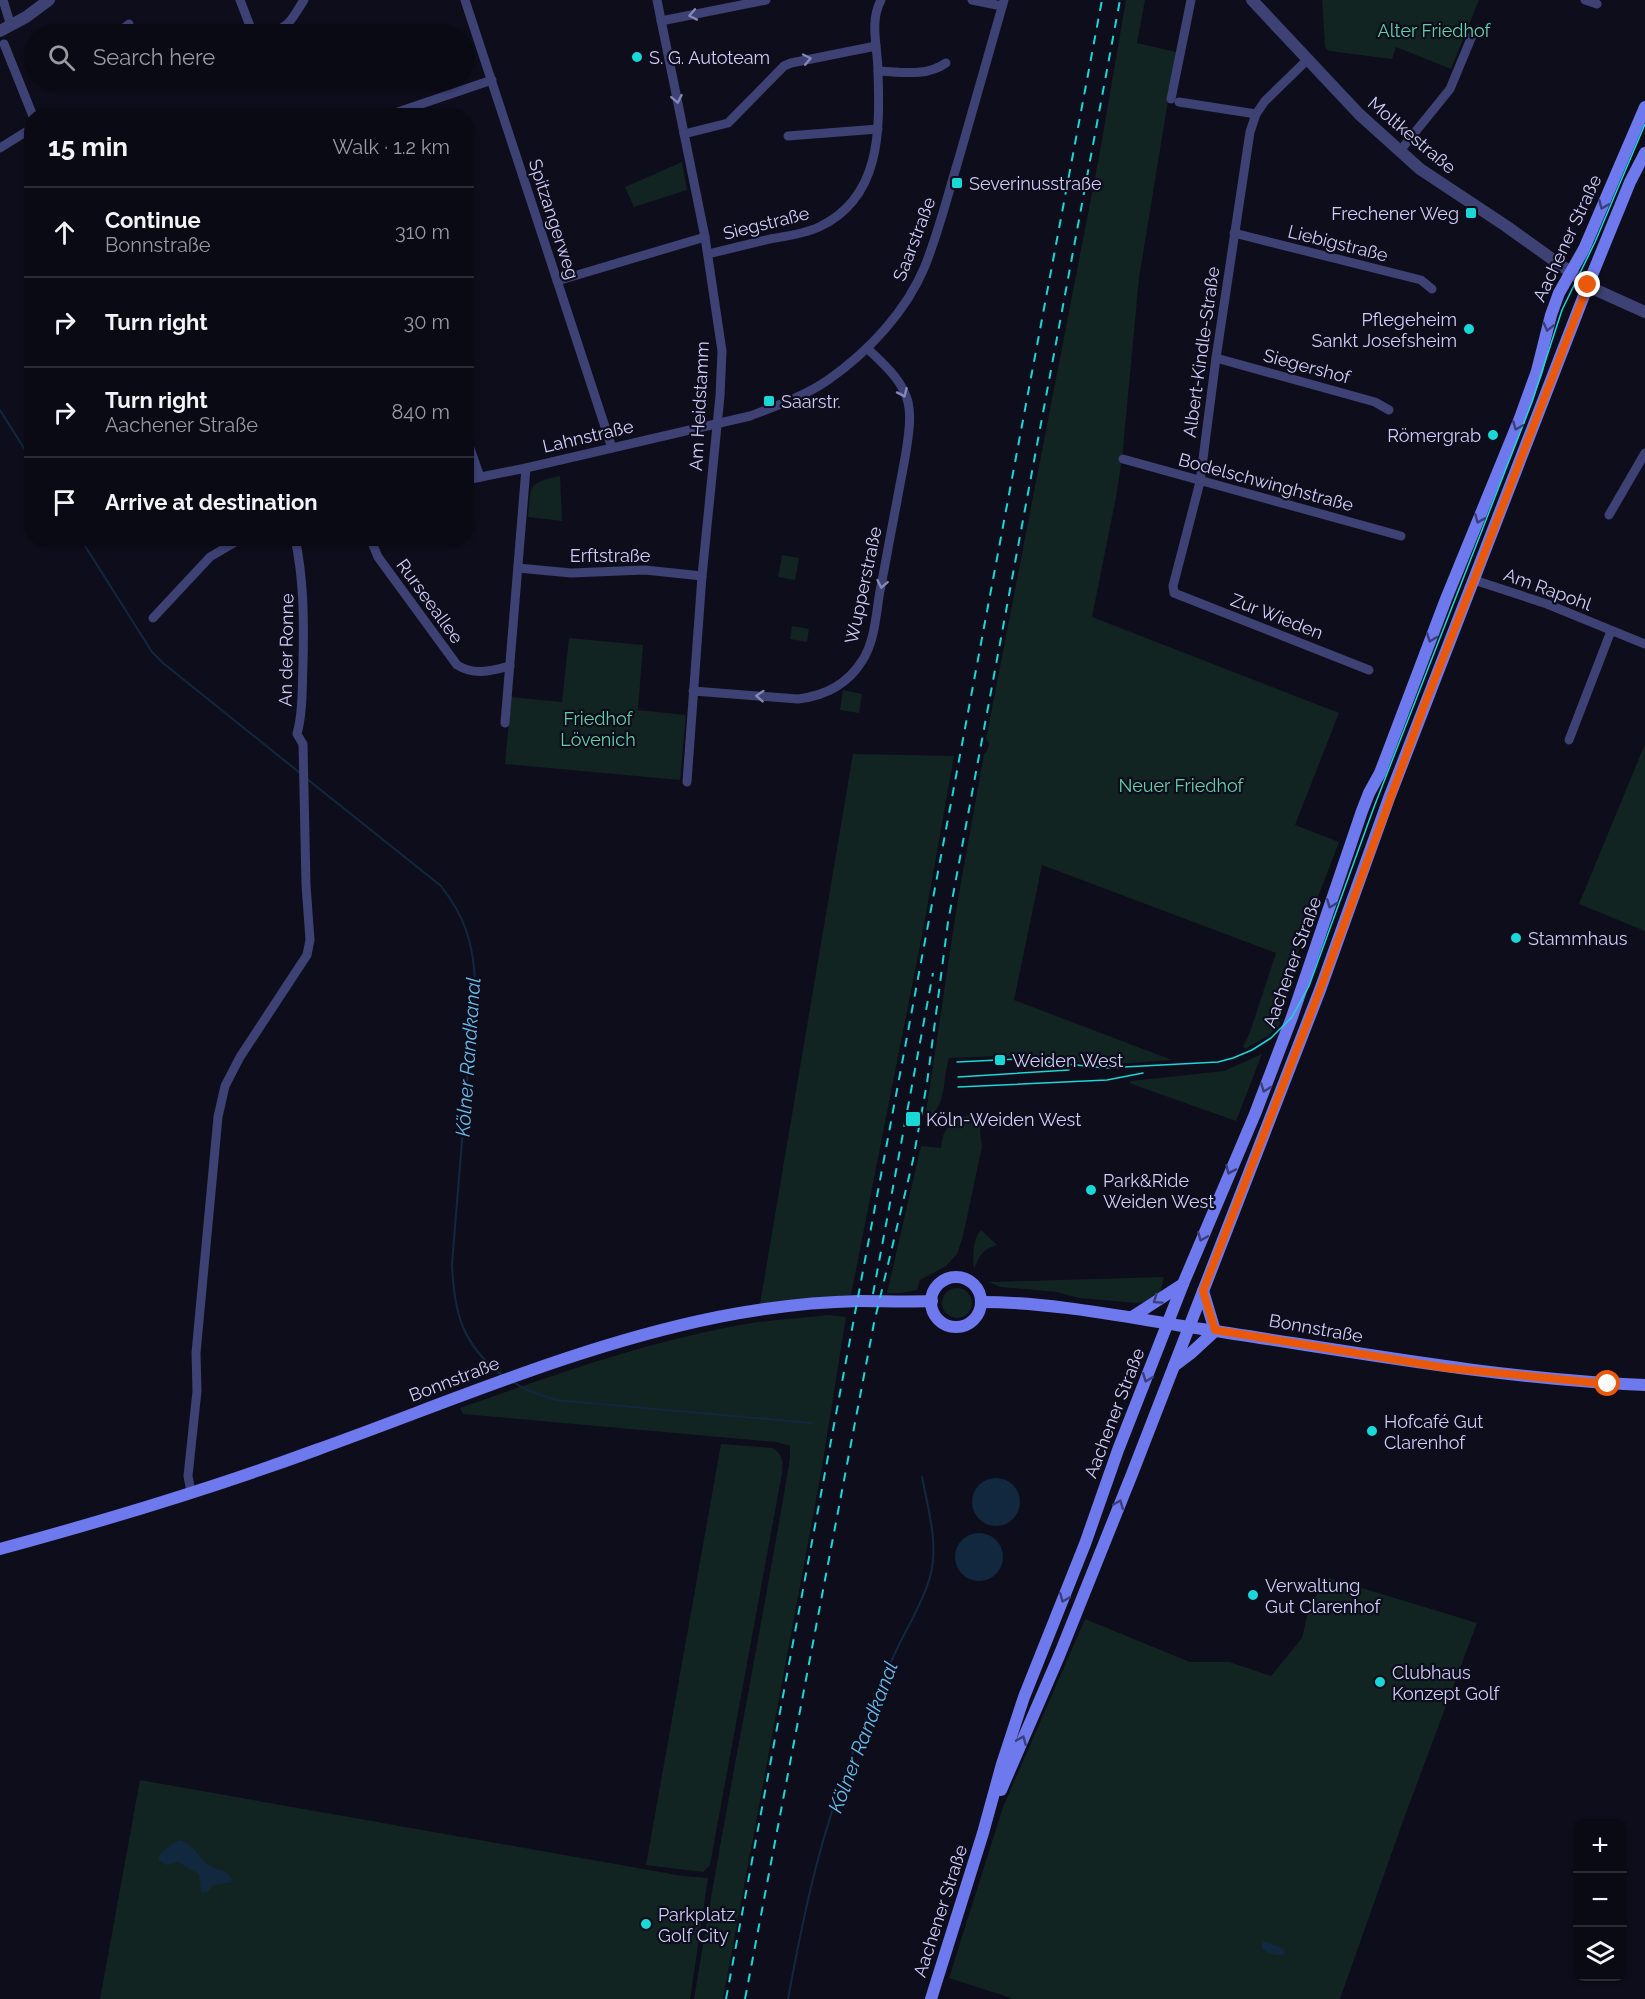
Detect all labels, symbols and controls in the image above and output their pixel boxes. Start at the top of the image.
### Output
one-way arrow [688,8,698,21]
park label: Alter Friedhof [1378,20,1492,41]
search box [24,24,474,90]
icon: search [45,41,78,74]
text: Search here [93,44,215,70]
place label: S. G. Autoteam [649,47,770,68]
marker: S. G. Autoteam [630,50,644,64]
one-way arrow [802,54,812,67]
street label: Moltkestraße [1364,92,1461,178]
one-way arrow [670,93,683,103]
text: 15 min [48,132,128,162]
text: Walk · 1.2 km [332,135,450,159]
street label: Spitzangerweg [525,156,583,282]
street label: Aachener Straße [1528,171,1606,305]
place label: Severinusstraße [969,173,1102,194]
marker: Severinusstraße [950,176,964,190]
street label: Saarstraße [888,194,940,284]
one-way arrow [1598,199,1610,210]
street label: Siegstraße [721,202,812,244]
place label: Frechener Weg [1331,203,1459,224]
marker: Frechener Weg [1464,206,1478,220]
text: Continue [105,207,201,233]
icon: ahead [48,216,81,249]
text: 310 m [395,220,450,244]
street label: Liebigstraße [1286,220,1391,266]
text: Bonnstraße [105,233,211,257]
street label: Albert-Kindle-Straße [1179,265,1223,439]
route end [1574,271,1600,297]
icon: right [48,306,81,339]
text: Turn right [105,309,208,335]
place label: Pflegeheim Sankt Josefsheim [1312,309,1457,351]
text: 30 m [404,310,450,334]
marker: Pflegeheim Sankt Josefsheim [1462,322,1476,336]
one-way arrow [1543,322,1556,332]
street label: Am Heidstamm [685,341,713,471]
street label: Siegershof [1261,344,1354,388]
one-way arrow [896,386,908,397]
text: Turn right [105,387,208,413]
place label: Saarstr. [781,391,841,412]
marker: Saarstr. [762,394,776,408]
icon: right [48,396,81,429]
text: 840 m [392,400,450,424]
text: Aachener Straße [105,413,258,437]
street label: Lahnstraße [541,415,636,457]
one-way arrow [1512,420,1524,431]
place label: Römergrab [1387,425,1481,446]
marker: Römergrab [1486,428,1500,442]
street label: Bodelschwinghstraße [1176,449,1356,516]
icon: arrive [48,486,81,519]
text: Arrive at destination [105,489,318,515]
one-way arrow [1474,513,1486,524]
street label: Wupperstraße [840,524,886,645]
street label: Erftstraße [570,545,651,566]
street label: Rurseeallee [392,555,468,648]
street label: Am Rapohl [1501,563,1595,615]
one-way arrow [876,579,889,589]
street label: Zur Wieden [1228,589,1326,643]
street label: An der Ronne [275,593,297,707]
one-way arrow [1426,632,1439,643]
one-way arrow [756,689,765,702]
park label: Friedhof Lövenich [560,708,636,750]
park label: Neuer Friedhof [1119,775,1245,796]
street label: Aachener Straße [1259,893,1326,1030]
one-way arrow [1326,899,1339,909]
place label: Stammhaus [1528,928,1628,949]
marker: Stammhaus [1509,931,1523,945]
water label: Kölner Randkanal [450,976,486,1138]
place label: Weiden West [1012,1050,1123,1071]
marker: Weiden West [993,1053,1007,1067]
one-way arrow [1260,1081,1272,1092]
place label: Köln-Weiden West [926,1109,1081,1130]
marker: Köln-Weiden West [904,1110,922,1128]
one-way arrow [1225,1164,1237,1175]
place label: Park&Ride Weiden West [1103,1170,1214,1212]
marker: Park&Ride Weiden West [1084,1183,1098,1197]
one-way arrow [1197,1231,1209,1242]
one-way arrow [1153,1293,1164,1304]
street label: Bonnstraße [1267,1309,1365,1347]
street label: Aachener Straße [1080,1345,1149,1481]
street label: Bonnstraße [406,1352,503,1406]
route start [1594,1370,1620,1396]
one-way arrow [1141,1372,1154,1383]
place label: Hofcafé Gut Clarenhof [1384,1411,1483,1453]
marker: Hofcafé Gut Clarenhof [1365,1424,1379,1438]
one-way arrow [1112,1500,1124,1511]
place label: Verwaltung Gut Clarenhof [1265,1575,1381,1617]
marker: Verwaltung Gut Clarenhof [1246,1588,1260,1602]
one-way arrow [1059,1592,1071,1603]
water label: Kölner Randkanal [823,1658,903,1816]
place label: Clubhaus Konzept Golf [1392,1662,1501,1704]
marker: Clubhaus Konzept Golf [1373,1675,1387,1689]
one-way arrow [1015,1736,1027,1747]
map controls [1573,1819,1627,1981]
button: + [1573,1819,1627,1873]
street label: Aachener Straße [909,1842,971,1980]
button: − [1573,1873,1627,1927]
place label: Parkplatz Golf City [658,1904,736,1946]
marker: Parkplatz Golf City [639,1917,653,1931]
button: layers [1573,1927,1627,1981]

